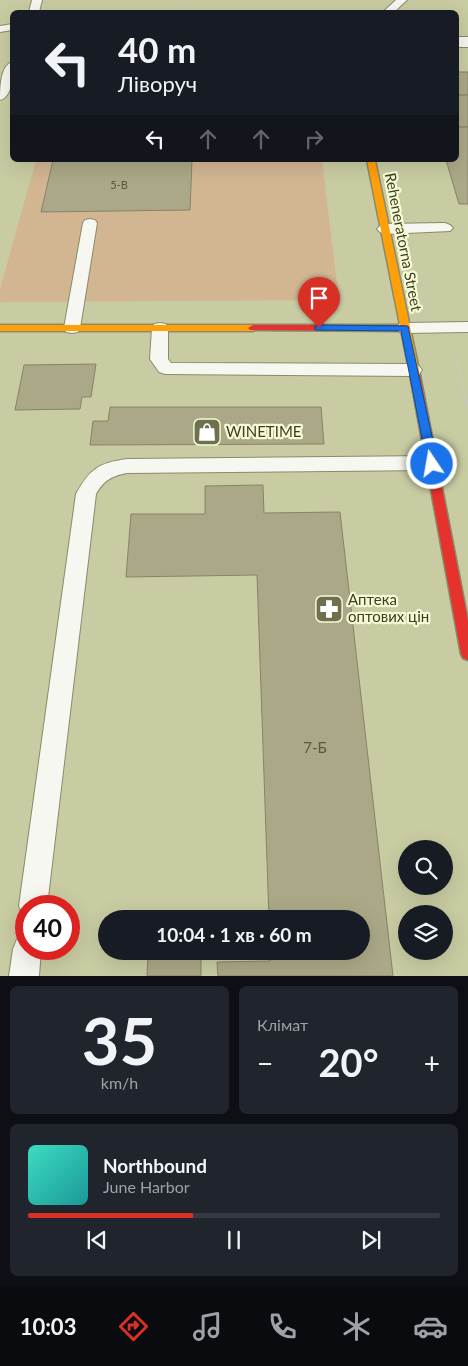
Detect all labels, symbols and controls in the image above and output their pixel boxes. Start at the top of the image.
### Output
text: 40 m [118,28,196,70]
icon: left [35,30,100,95]
text: Ліворуч [118,70,197,97]
icon: left [141,125,169,153]
icon: ahead [194,125,222,153]
icon: ahead [247,125,275,153]
icon: right [300,125,328,153]
street label: Reheneratorna Street [382,171,426,313]
house number: 5-В [110,178,128,191]
pin [298,277,340,328]
icon: arrive [305,284,333,312]
shop icon: WINETIME [192,417,222,447]
place label: WINETIME [226,422,302,440]
position arrow [405,437,457,489]
place label: Аптека оптових цін [348,590,429,625]
pharmacy icon: Аптека оптових цін [314,594,344,624]
house number: 7-Б [303,738,327,756]
map controls [398,840,453,960]
button: search [398,840,453,895]
speed limit sign: 40 [15,895,80,960]
button: layers [398,905,453,960]
text: 10:04 · 1 хв · 60 m [156,923,312,946]
text: 35 [82,1001,157,1079]
text: Клімат [257,1015,308,1034]
text: 20° [319,1039,378,1085]
text: − [257,1046,273,1080]
text: + [424,1046,440,1080]
text: km/h [101,1073,138,1092]
text: Northbound [103,1154,207,1177]
text: June Harbor [103,1177,190,1196]
icon: previous [83,1226,111,1254]
icon: pause [220,1226,248,1254]
icon: next [357,1226,385,1254]
icon: directions [116,1309,151,1344]
icon: music [190,1309,225,1344]
icon: phone [265,1309,300,1344]
icon: climate [339,1309,374,1344]
icon: car [413,1309,448,1344]
text: 10:03 [20,1313,76,1340]

